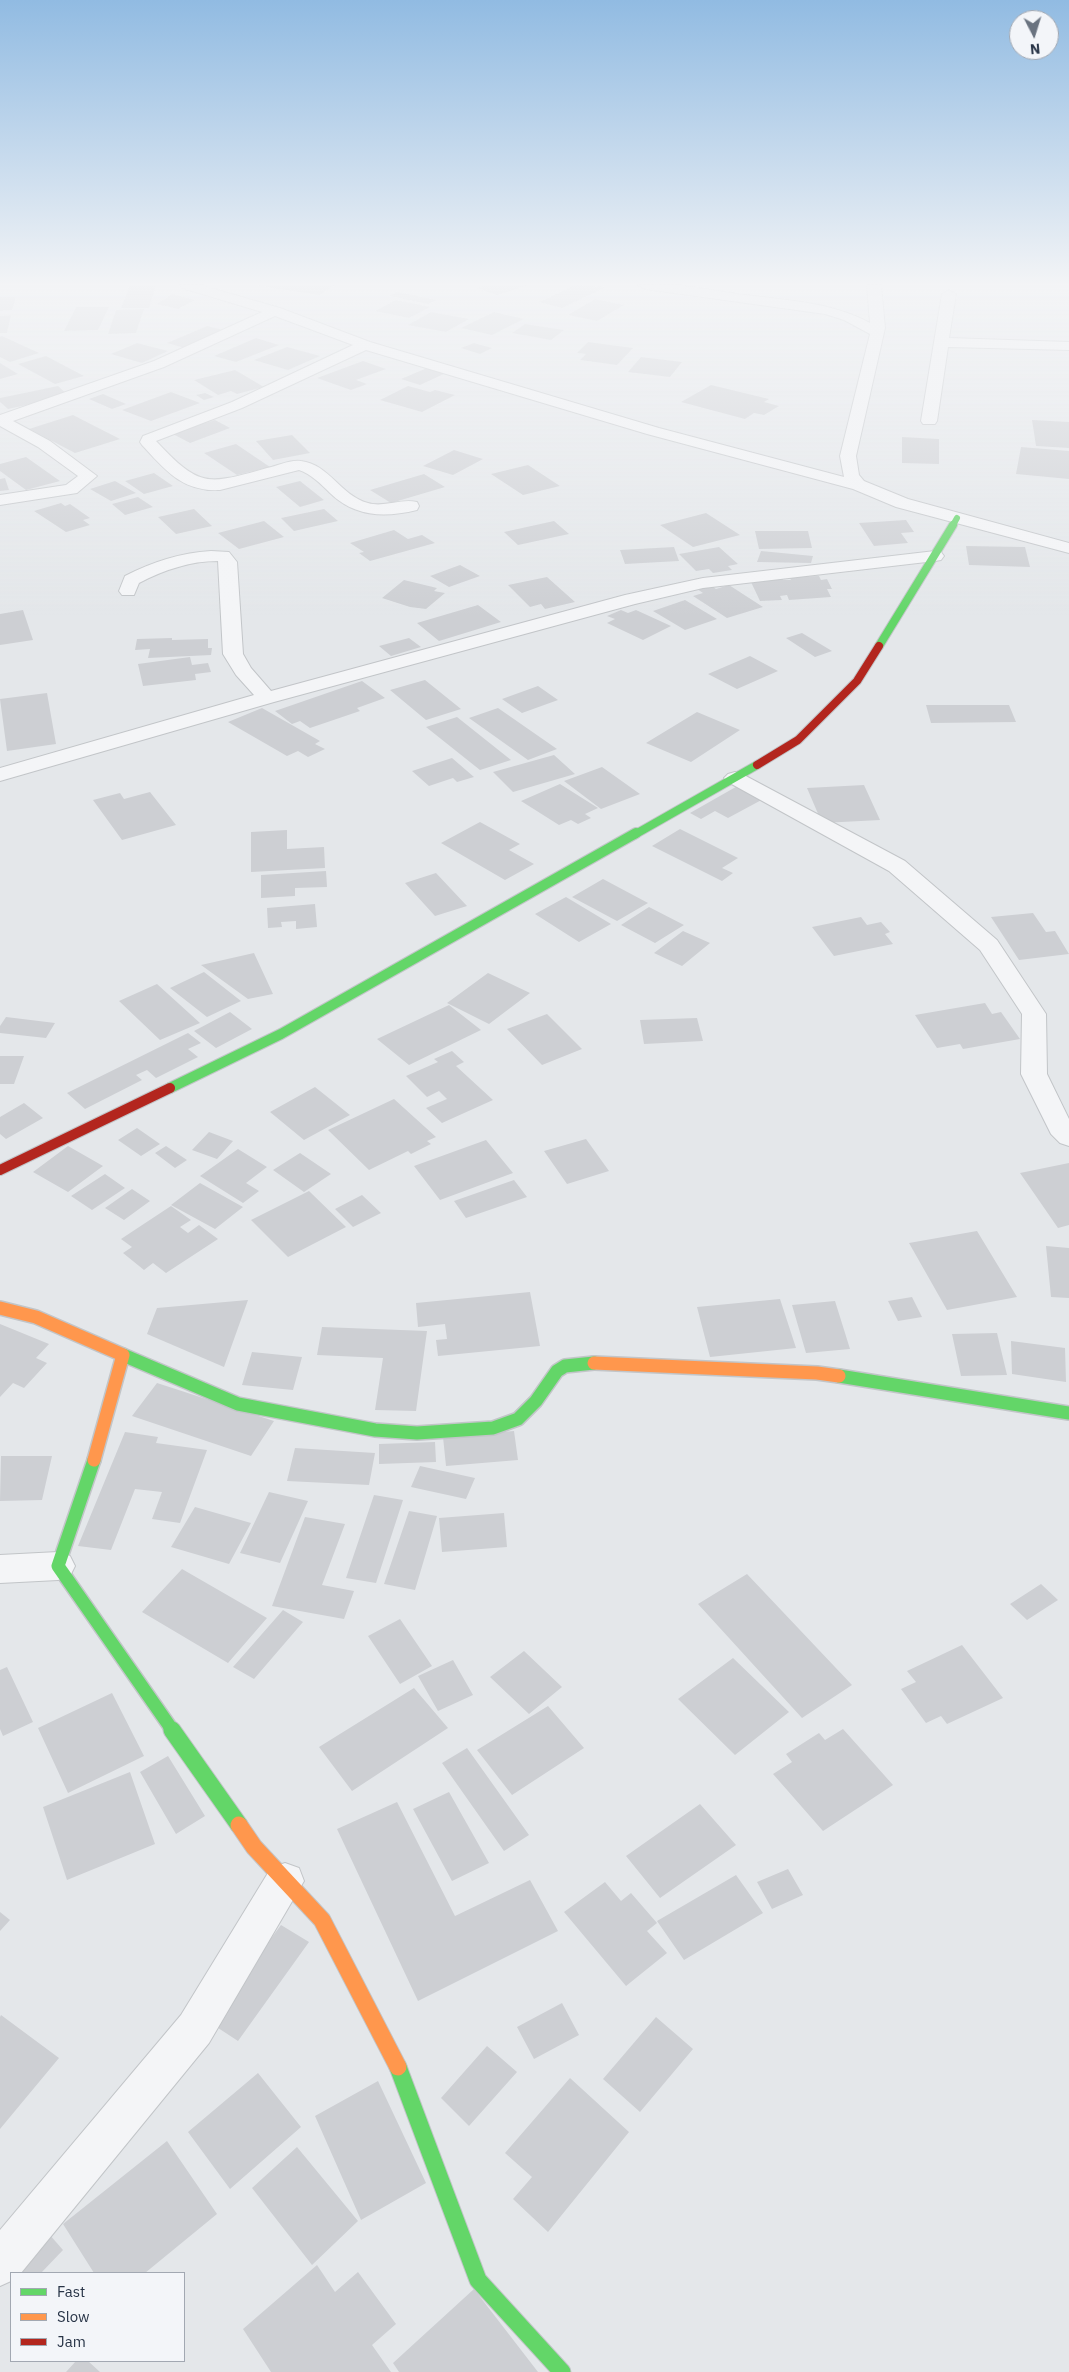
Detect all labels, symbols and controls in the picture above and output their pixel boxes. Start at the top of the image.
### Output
north arrow [1009,10,1059,60]
text: N [1029,40,1041,58]
legend [10,2272,185,2362]
text: Fast [57,2282,85,2301]
text: Slow [57,2307,90,2326]
text: Jam [57,2332,86,2351]

